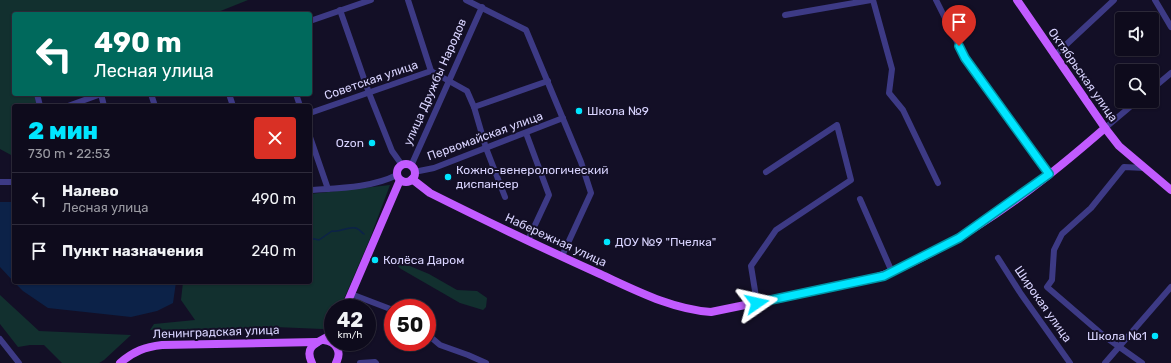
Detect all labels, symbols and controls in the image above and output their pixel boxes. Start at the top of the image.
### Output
pin [942,5,976,46]
icon: arrive [948,11,970,33]
map controls [1115,12,1159,108]
button: sound [1115,12,1159,56]
street label: улица Дружбы Народов [401,16,469,148]
street label: Октябрьская улица [1045,25,1121,125]
text: 490 m [94,26,182,59]
icon: left [28,28,80,80]
street label: Советская улица [322,57,420,103]
text: Лесная улица [94,60,214,82]
button: search [1115,64,1159,108]
place label: Школа №9 [587,104,649,118]
marker: Школа №9 [574,106,584,116]
street label: Первомайская улица [425,109,545,163]
text: 2 мин [28,117,98,145]
button: close [254,117,296,159]
place label: Ozon [336,136,364,150]
marker: Ozon [367,138,377,148]
text: 730 m · 22:53 [28,146,110,161]
place label: Кожно-венерологический диспансер [456,163,609,191]
marker: Кожно-венерологический диспансер [443,172,453,182]
text: Налево [62,182,119,200]
icon: left [28,188,50,210]
text: 490 m [251,190,296,208]
text: Лесная улица [62,200,148,215]
street label: Набережная улица [503,210,609,270]
place label: ДОУ №9 "Пчелка" [615,235,716,249]
marker: ДОУ №9 "Пчелка" [602,237,612,247]
icon: arrive [28,240,50,262]
text: Пункт назначения [62,242,204,260]
text: 240 m [251,242,296,260]
place label: Колёса Даром [383,253,464,267]
marker: Колёса Даром [370,255,380,265]
street label: Широкая улица [1011,263,1075,345]
position arrow [736,282,778,324]
speed limit sign: 50 [384,299,436,351]
text: 42 [337,308,363,332]
street label: Ленинградская улица [152,323,280,341]
text: km/h [338,329,362,341]
place label: Школа №1 [1087,329,1147,343]
marker: Школа №1 [1150,331,1160,341]

